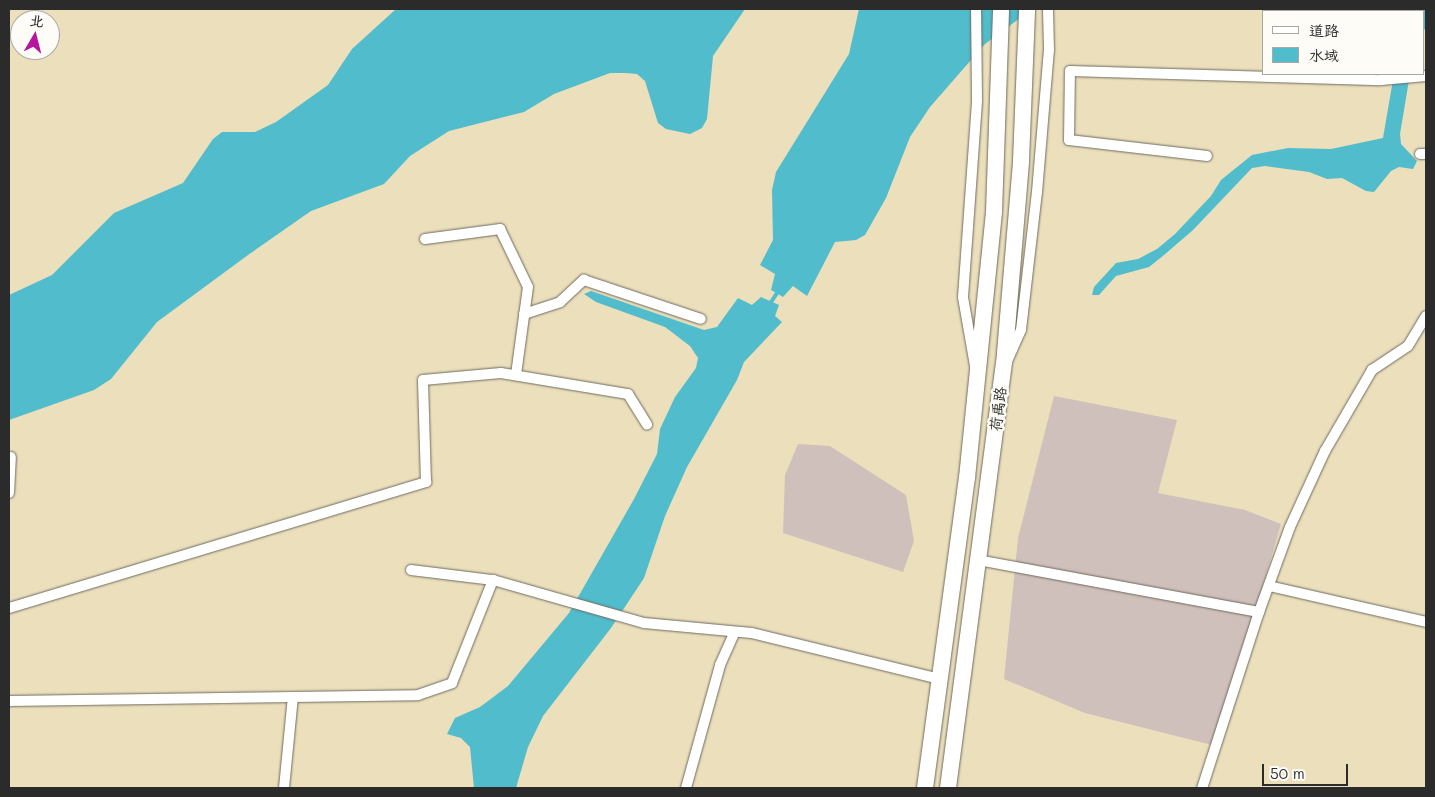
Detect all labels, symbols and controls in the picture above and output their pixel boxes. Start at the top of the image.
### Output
north arrow [10,10,60,60]
text: 北 [29,10,45,31]
legend [1262,10,1425,75]
text: 道路 [1309,20,1339,40]
text: 水域 [1309,45,1339,65]
street label: 荷禹路 [986,386,1010,432]
scale bar [1265,754,1351,786]
text: 50 m [1270,763,1305,783]

